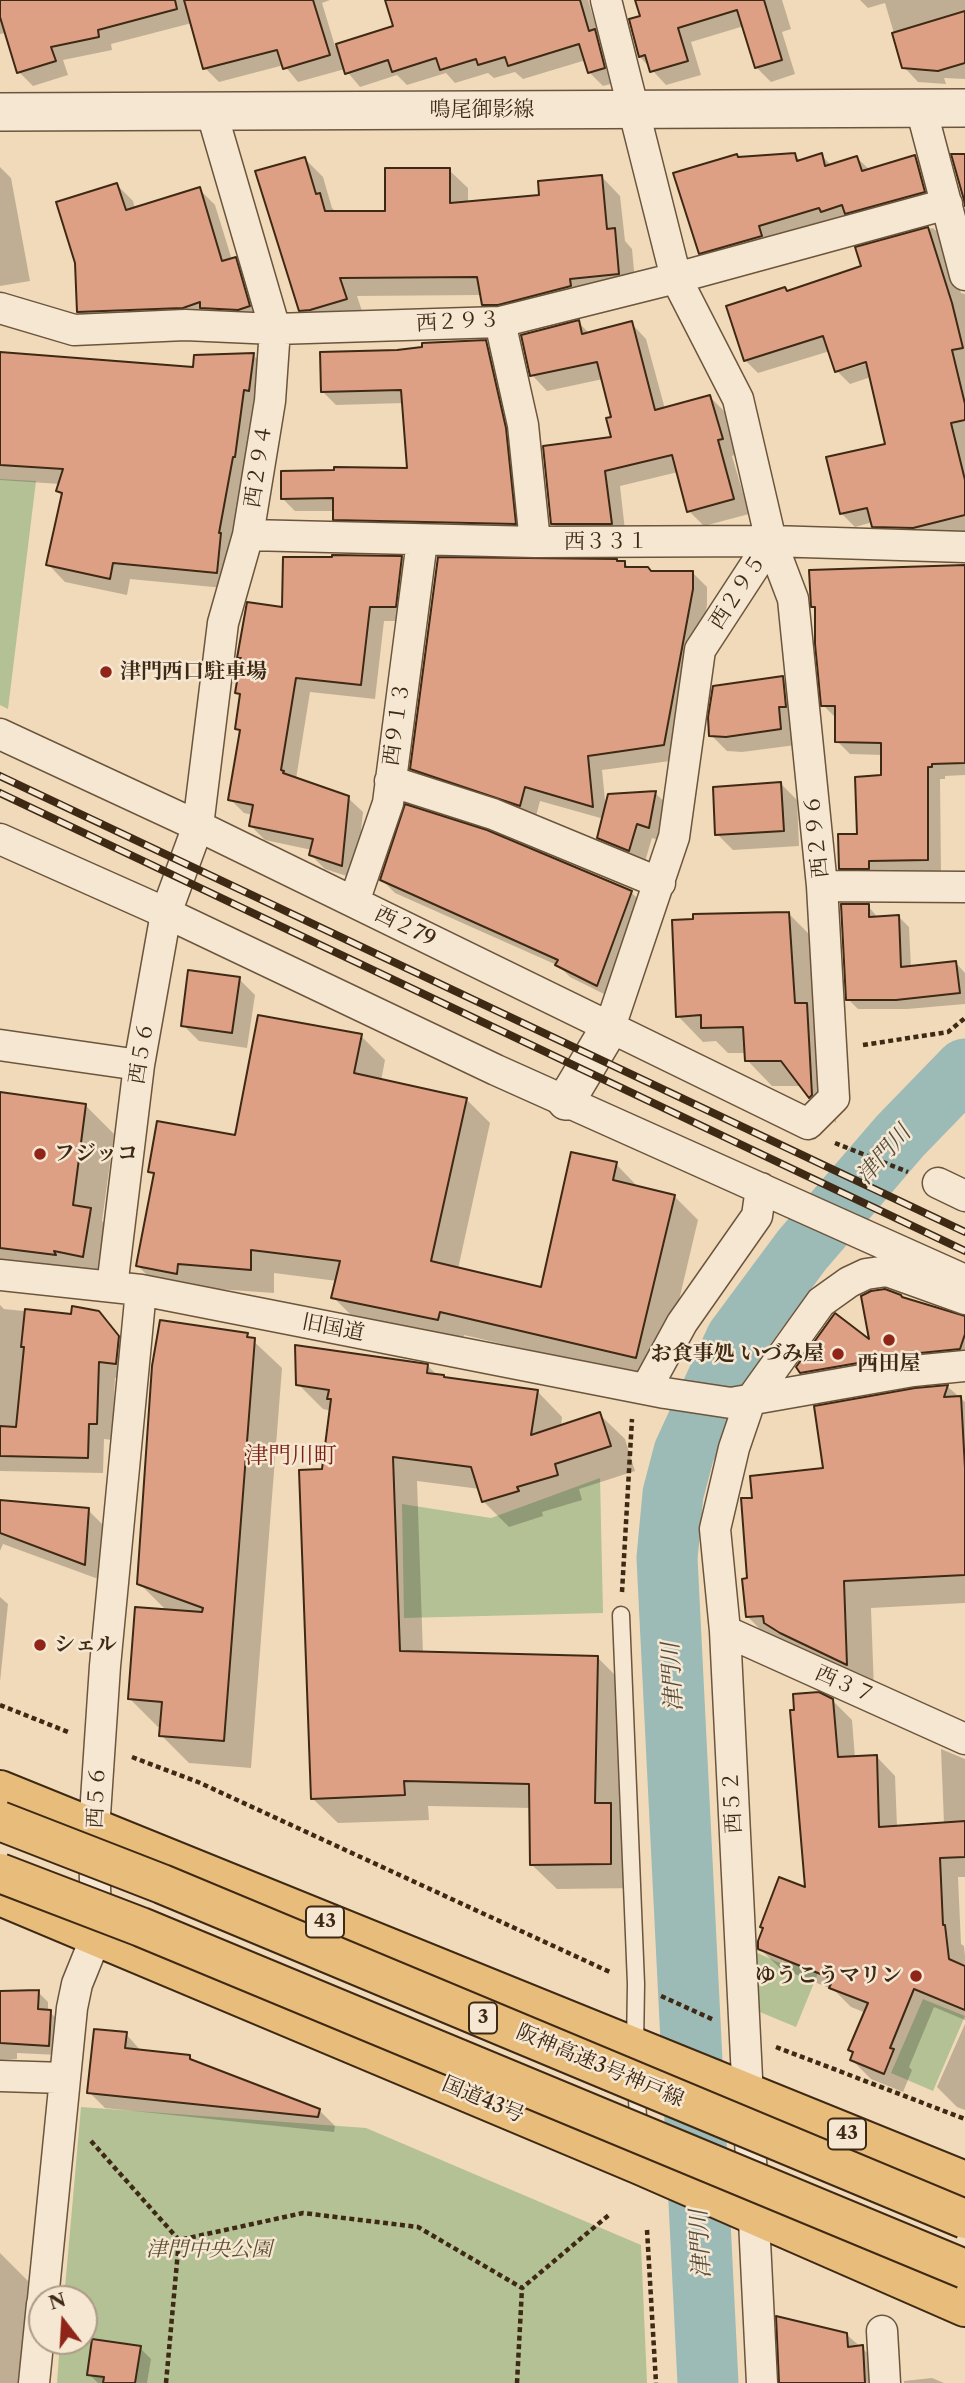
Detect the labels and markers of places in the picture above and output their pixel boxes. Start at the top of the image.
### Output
place label: 津門西口駐車場 [120,659,267,685]
marker: 津門西口駐車場 [98,664,114,680]
place label: フジッコ [54,1141,138,1167]
marker: フジッコ [32,1146,48,1162]
marker: 西田屋 [881,1332,897,1348]
place label: お食事処 いづみ屋 [651,1341,824,1367]
marker: お食事処 いづみ屋 [830,1346,846,1362]
place label: 西田屋 [858,1351,920,1377]
place label: シェル [54,1632,117,1658]
marker: シェル [32,1637,48,1653]
place label: ゆうこうマリン [755,1963,902,1989]
marker: ゆうこうマリン [908,1968,924,1984]

